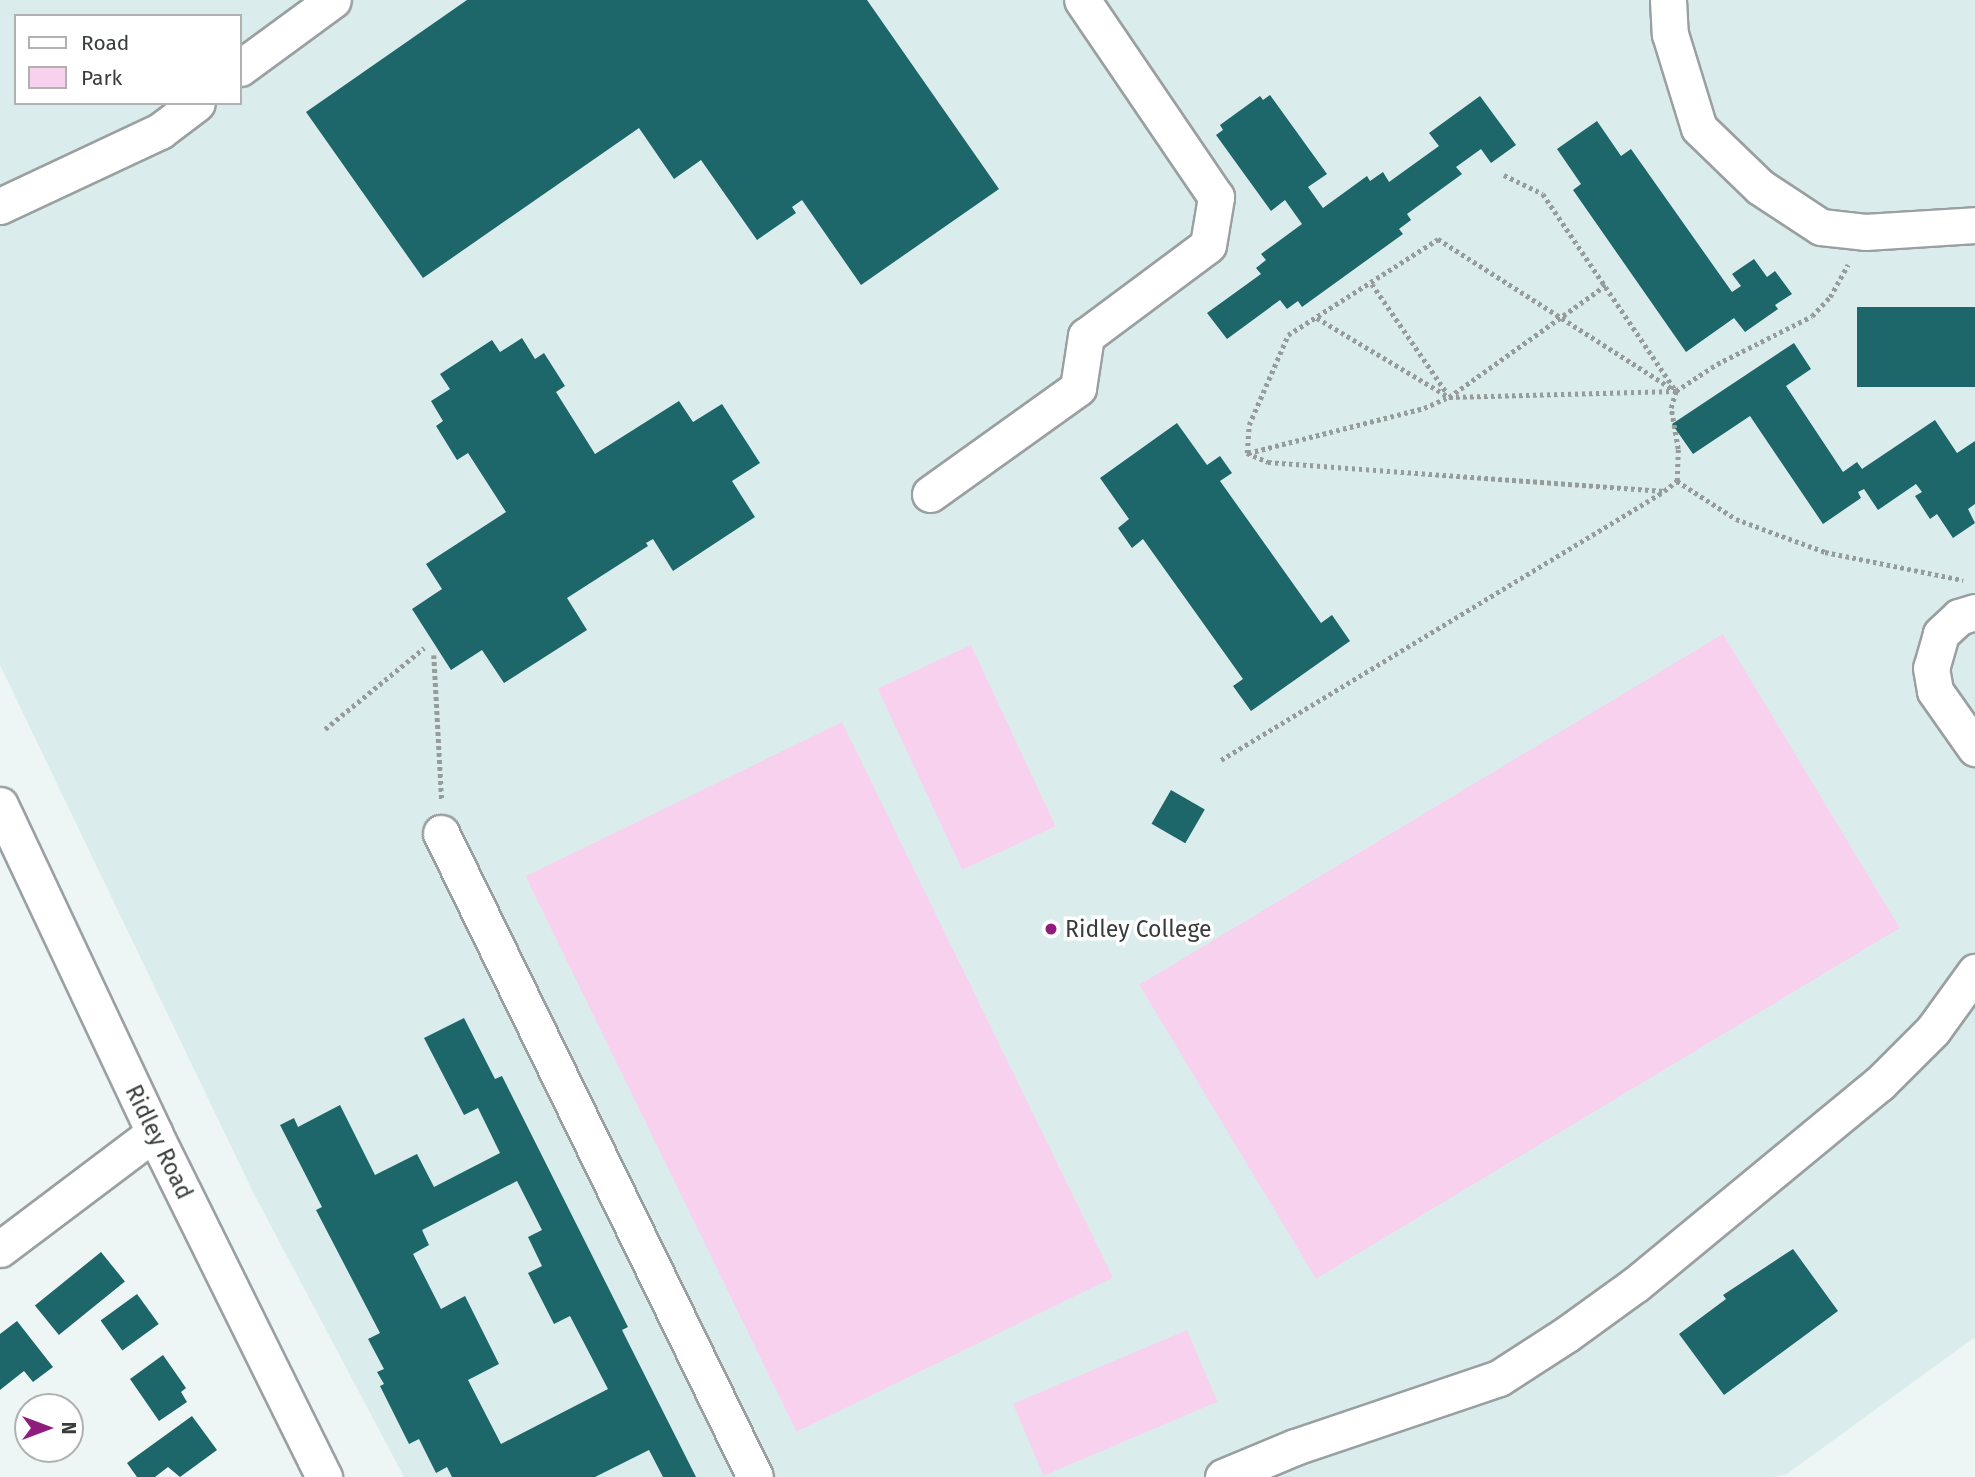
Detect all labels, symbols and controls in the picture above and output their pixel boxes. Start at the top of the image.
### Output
legend [14,14,242,105]
text: Road [81,30,129,56]
text: Park [81,65,122,91]
place label: Ridley College [1065,915,1212,943]
marker: Ridley College [1043,921,1059,937]
street label: Ridley Road [119,1080,199,1204]
north arrow [14,1393,84,1463]
text: N [57,1422,80,1434]

